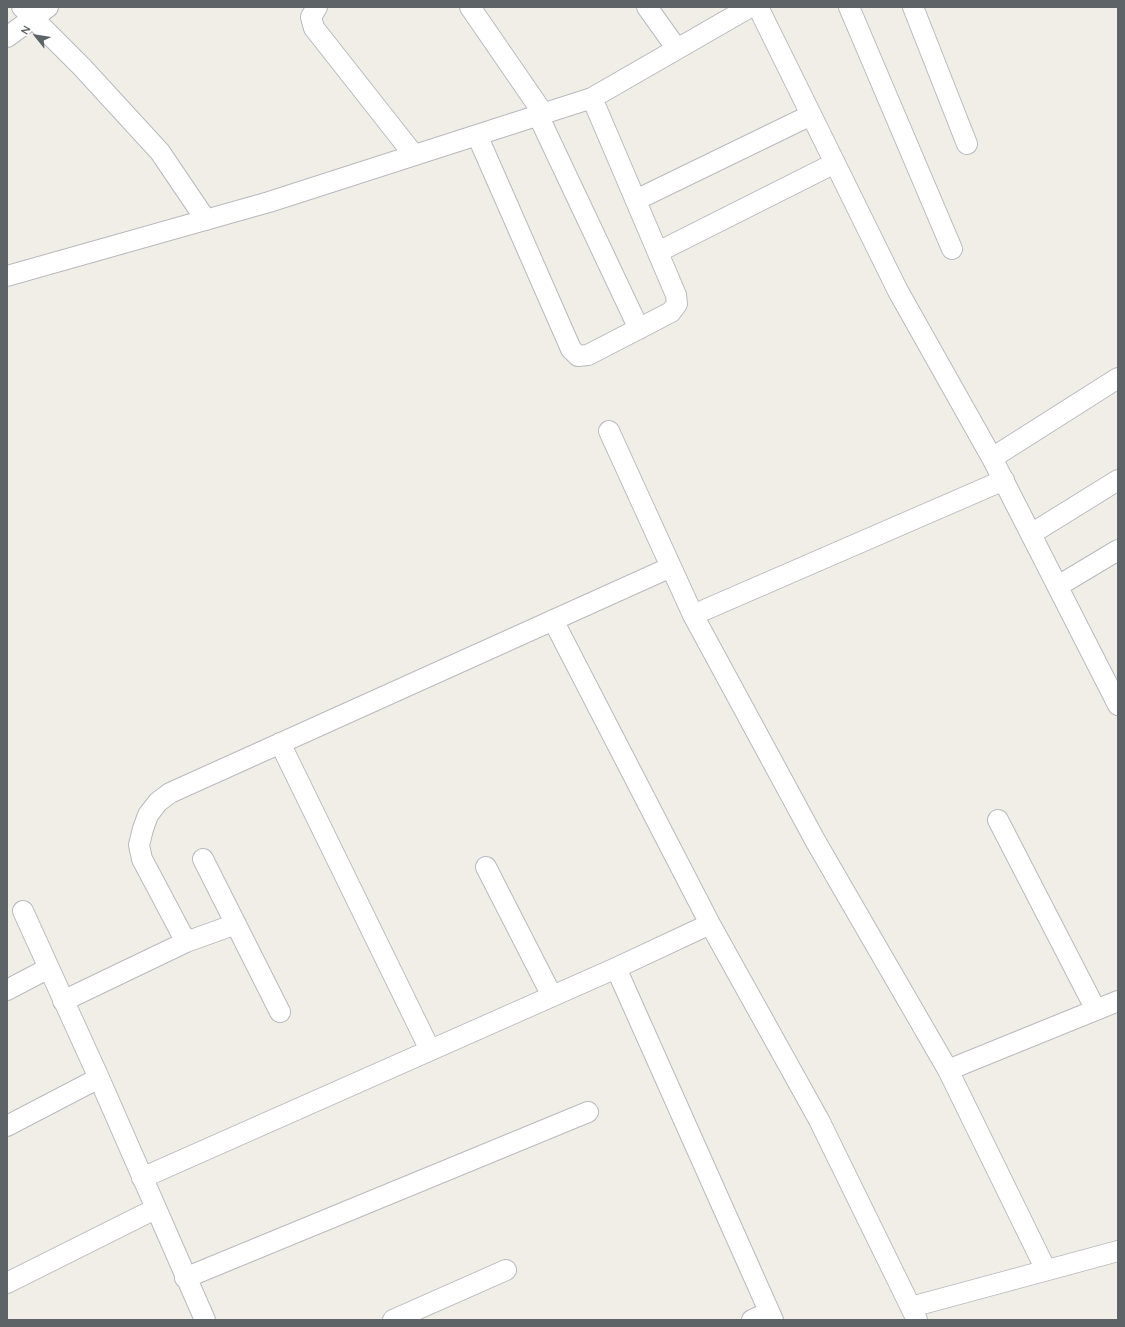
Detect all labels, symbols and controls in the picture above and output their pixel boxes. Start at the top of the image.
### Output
north arrow [16,16,56,56]
text: N [18,23,34,37]

